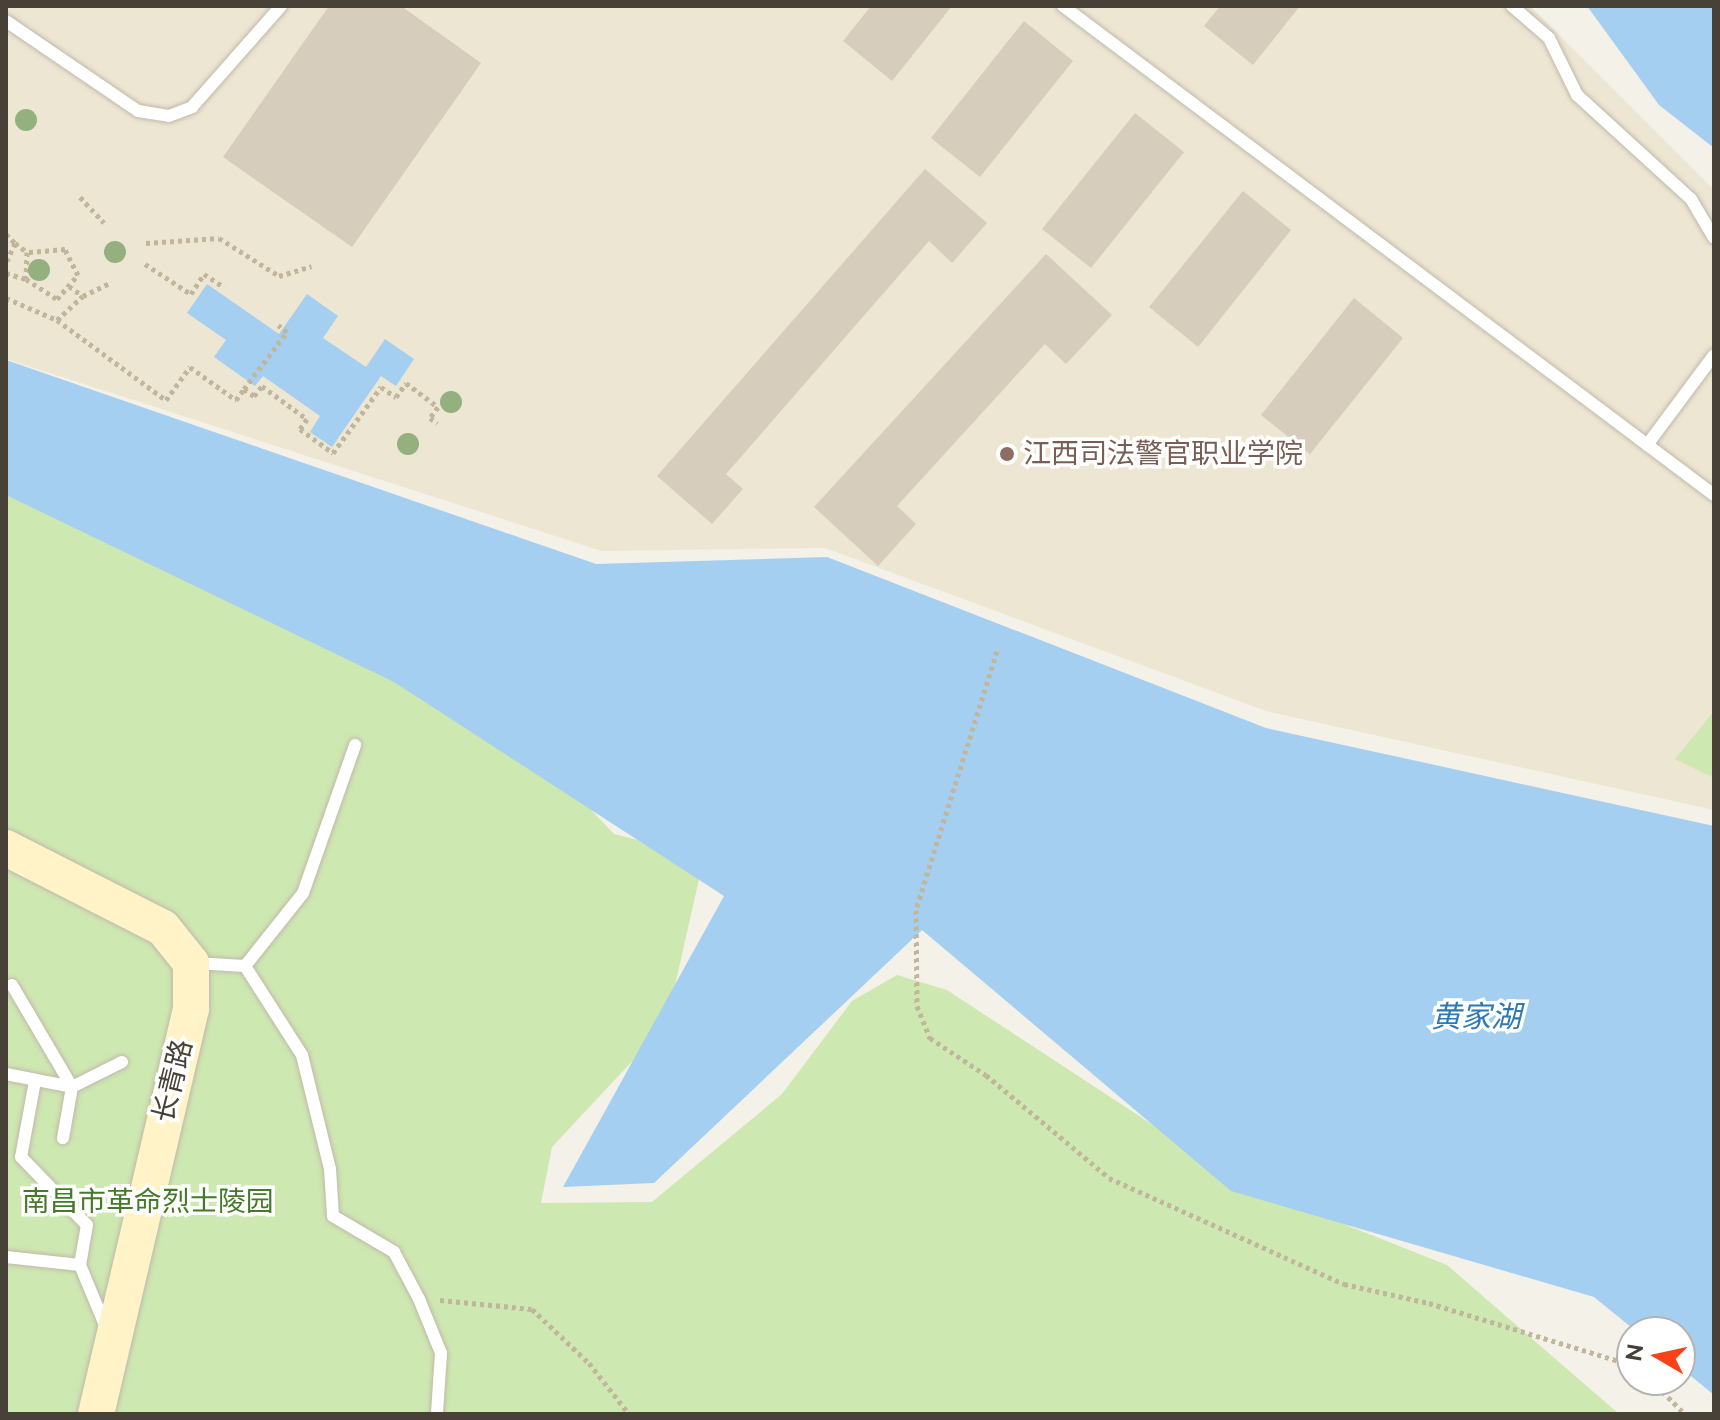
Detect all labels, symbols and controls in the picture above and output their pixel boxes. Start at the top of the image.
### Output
place label: 江西司法警官职业学院 [1023,437,1303,471]
marker: 江西司法警官职业学院 [998,445,1016,463]
water label: 黄家湖 [1431,999,1521,1035]
street label: 长青路 [147,1036,199,1126]
park label: 南昌市革命烈士陵园 [22,1185,274,1219]
north arrow [1616,1316,1696,1396]
text: N [1620,1342,1648,1363]

